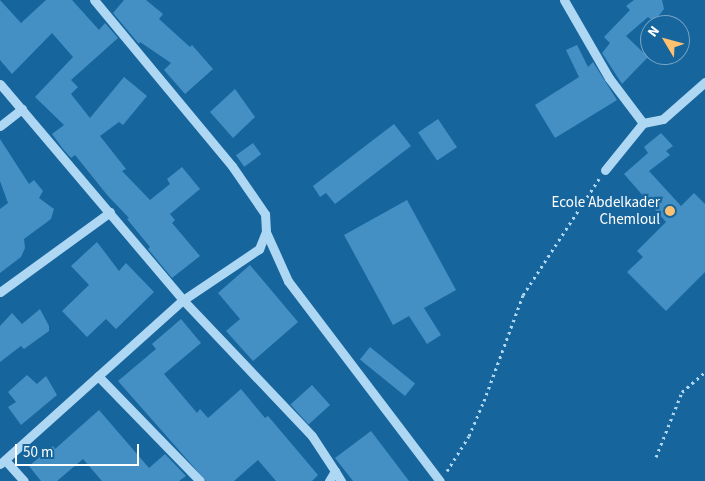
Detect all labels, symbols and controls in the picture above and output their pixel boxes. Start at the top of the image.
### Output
north arrow [640,15,690,65]
text: N [643,22,665,41]
place label: Ecole Abdelkader Chemloul [551,193,660,228]
marker: Ecole Abdelkader Chemloul [664,205,676,217]
scale bar [18,434,141,466]
text: 50 m [23,442,53,463]

